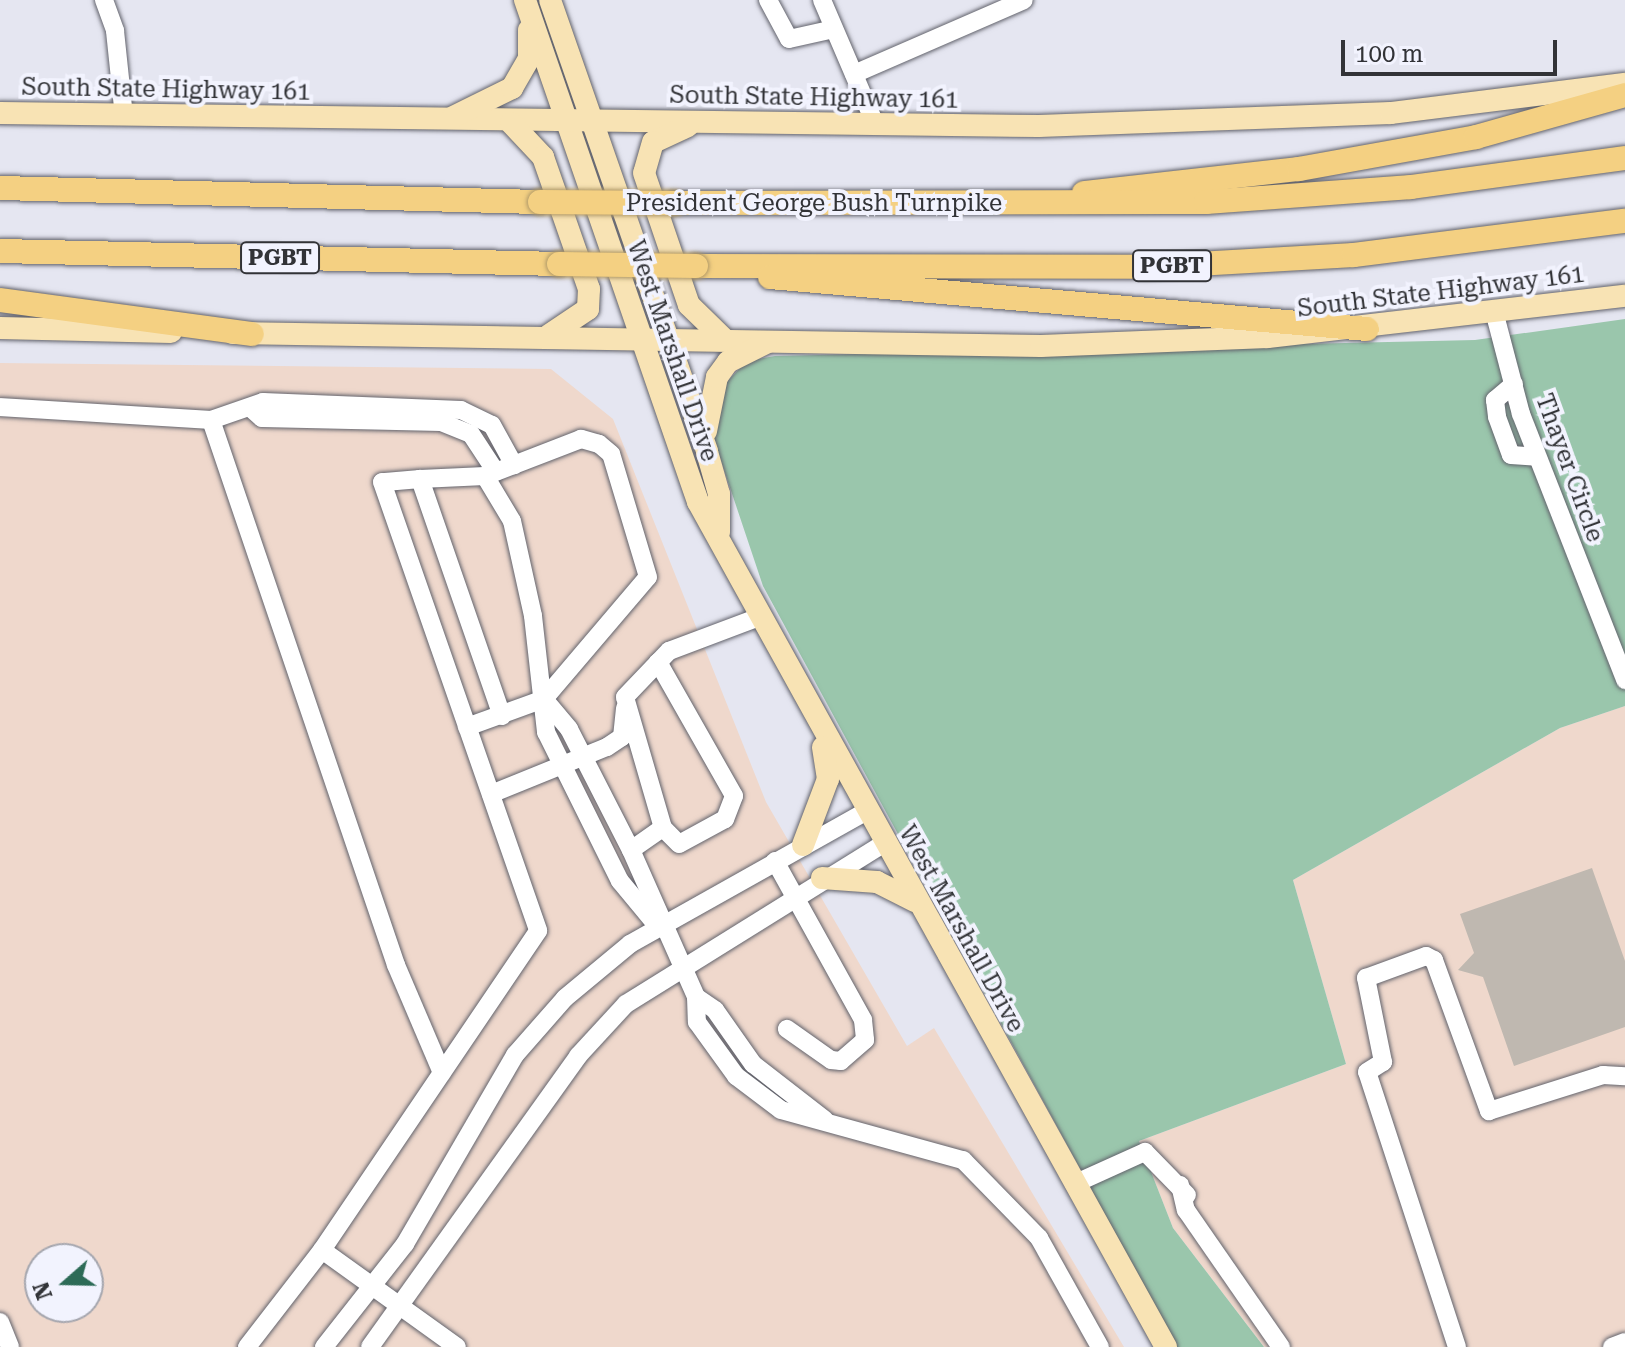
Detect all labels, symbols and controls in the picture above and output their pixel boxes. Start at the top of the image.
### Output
scale bar [1345,24,1561,74]
text: 100 m [1355,40,1423,68]
street label: South State Highway 161 [21,73,311,107]
street label: South State Highway 161 [669,81,959,115]
street label: President George Bush Turnpike [626,190,1002,218]
street label: West Marshall Drive [621,237,723,465]
road number: PGBT [240,240,320,276]
road number: PGBT [1132,248,1212,284]
street label: South State Highway 161 [1296,260,1586,324]
street label: Thayer Circle [1529,390,1609,546]
street label: West Marshall Drive [892,821,1030,1037]
north arrow [24,1243,104,1323]
text: N [28,1278,58,1303]

